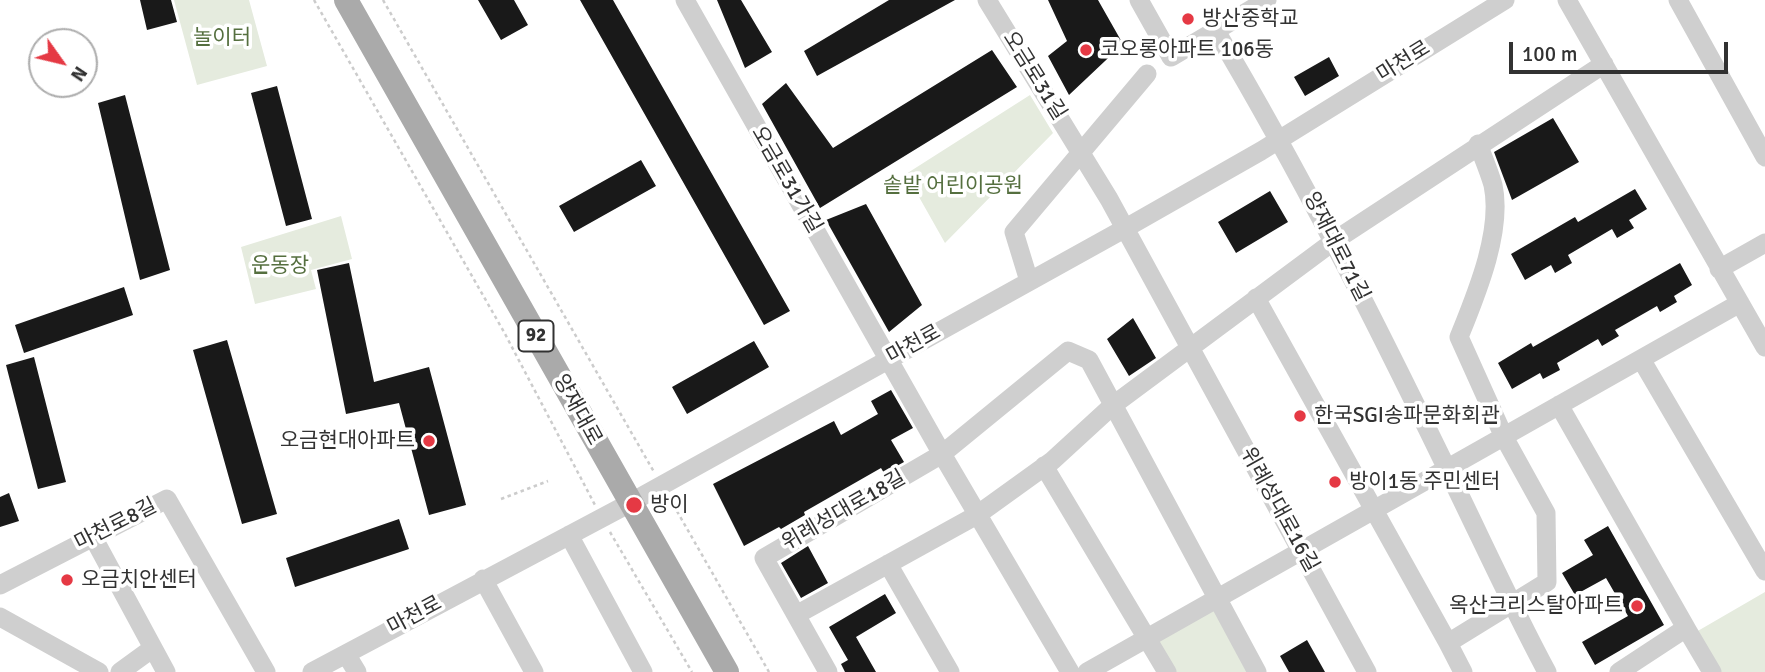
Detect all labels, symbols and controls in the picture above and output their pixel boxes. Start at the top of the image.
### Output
place label: 방산중학교 [1202,6,1299,32]
marker: 방산중학교 [1180,11,1196,27]
park label: 놀이터 [193,25,251,51]
street label: 오금로31길 [997,27,1071,125]
north arrow [28,28,98,98]
scale bar [1513,28,1732,72]
street label: 마천로 [1373,36,1435,88]
place label: 코오롱아파트 106동 [1100,37,1274,63]
text: 100 m [1522,41,1577,67]
marker: 코오롱아파트 106동 [1078,42,1094,58]
text: N [65,61,92,86]
street label: 오금로31가길 [745,122,827,238]
park label: 솥밭 어린이공원 [883,173,1023,199]
street label: 양재대로71길 [1298,188,1374,306]
park label: 운동장 [251,253,309,279]
road number: 92 [518,320,554,352]
street label: 마천로 [883,320,945,370]
street label: 양재대로 [547,370,607,450]
place label: 한국SGI송파문화회관 [1314,403,1500,429]
marker: 한국SGI송파문화회관 [1292,408,1308,424]
place label: 오금현대아파트 [280,428,415,454]
marker: 오금현대아파트 [421,433,437,449]
street label: 위례성대로16길 [1234,443,1324,577]
street label: 위례성대로18길 [778,465,910,557]
place label: 방이1동 주민센터 [1349,469,1500,495]
marker: 방이1동 주민센터 [1327,474,1343,490]
place label: 방이 [650,492,689,518]
street label: 마천로8길 [71,494,161,556]
marker: 방이 [624,495,644,515]
place label: 오금치안센터 [81,567,197,593]
marker: 오금치안센터 [59,572,75,588]
street label: 마천로 [383,591,447,641]
place label: 옥산크리스탈아파트 [1449,593,1623,619]
marker: 옥산크리스탈아파트 [1629,598,1645,614]

